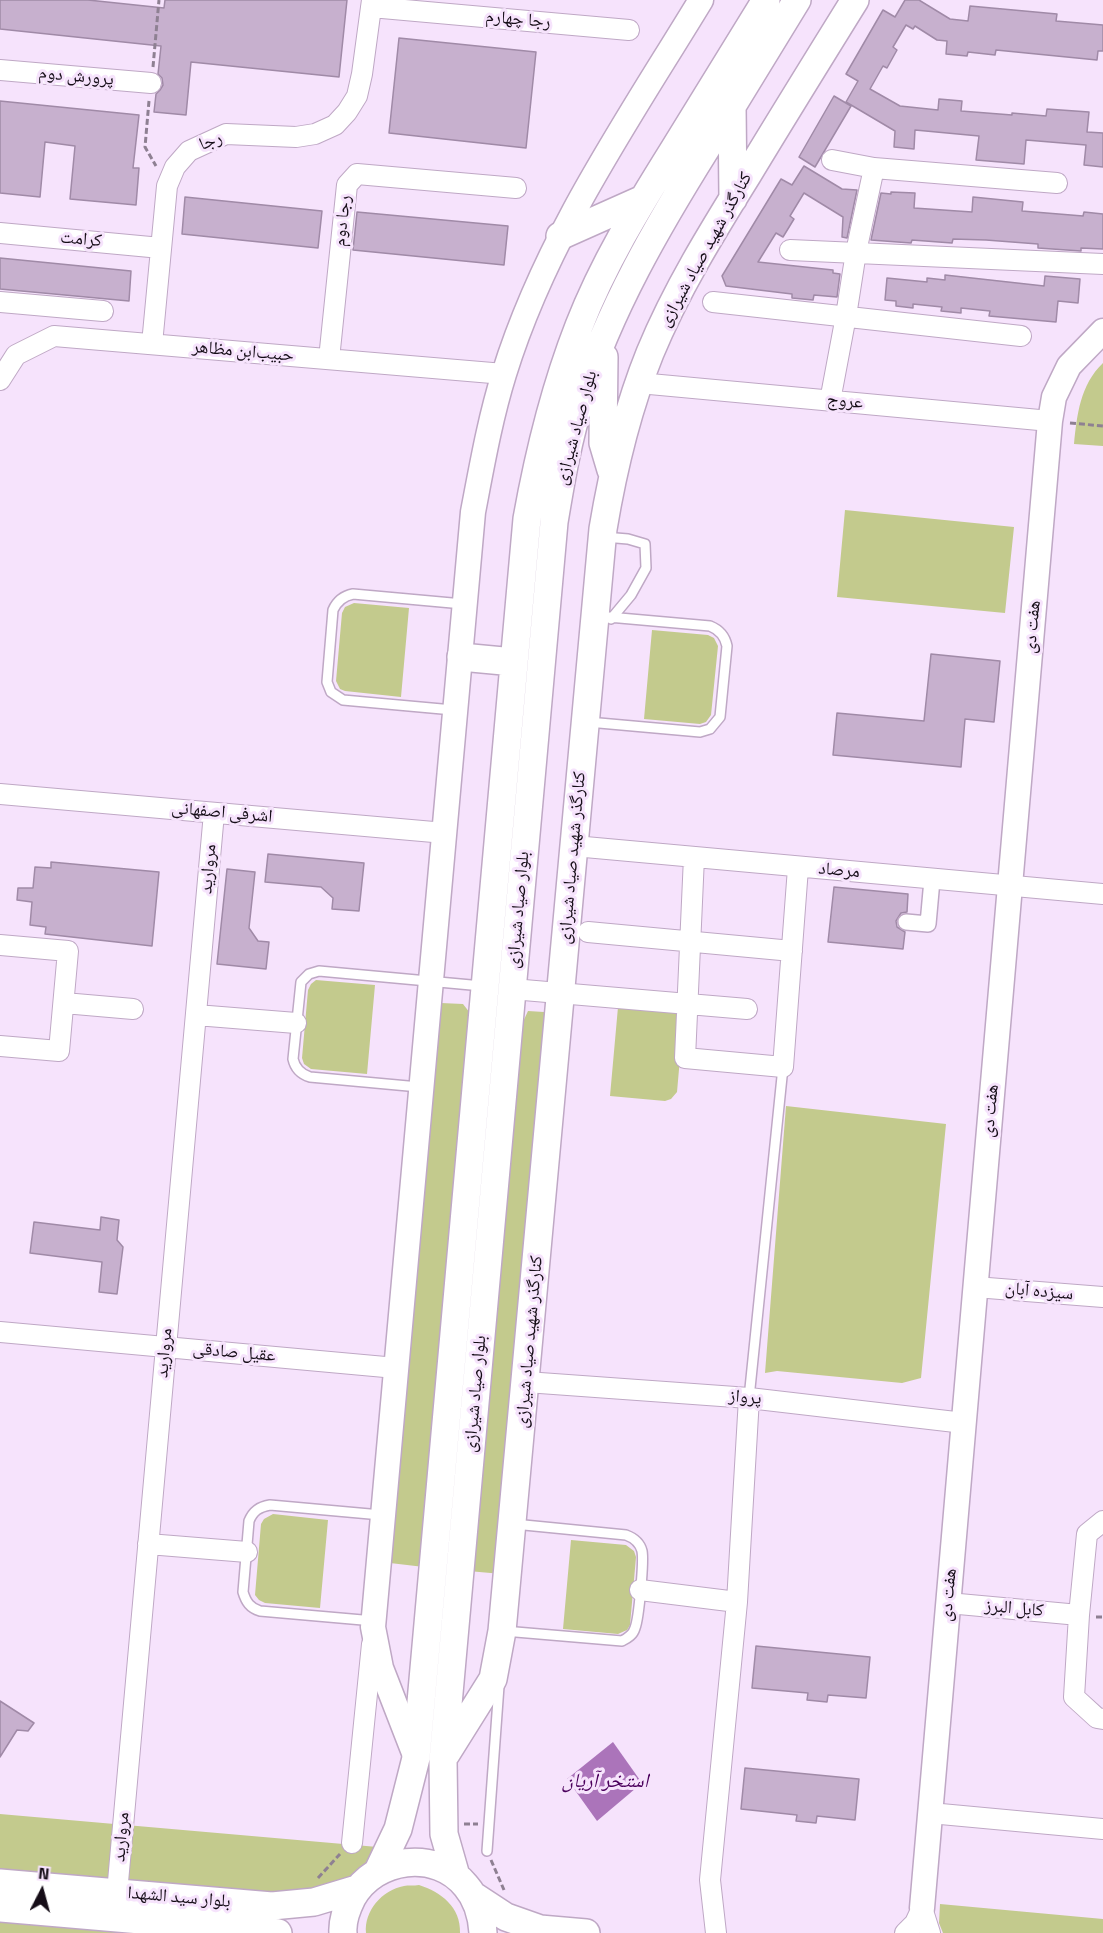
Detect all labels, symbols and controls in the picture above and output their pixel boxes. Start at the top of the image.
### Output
street label: رجا چهارم [484,6,552,34]
street label: پرورش دوم [37,63,115,91]
street label: رجا [196,128,226,156]
street label: کنارگذر شهید صیاد شیرازی [655,169,757,331]
street label: رجا دوم [330,194,356,248]
street label: کرامت [59,227,103,253]
street label: حبیب‌ابن مظاهر [191,337,295,367]
street label: بلوار صیاد شیرازی [551,368,603,488]
street label: عروج [826,390,864,414]
street label: هفت دی [1020,599,1046,655]
street label: کنارگذر شهید صیاد شیرازی [555,771,591,945]
street label: اشرفی اصفهانی [171,798,273,828]
street label: مروارید [196,843,222,895]
street label: بلوار صیاد شیرازی [503,851,535,969]
street label: مرصاد [817,858,861,884]
street label: هفت دی [978,1083,1004,1139]
street label: کنارگذر شهید صیاد شیرازی [512,1255,548,1429]
street label: سیزده آبان [1004,1278,1074,1306]
street label: مروارید [152,1327,178,1379]
street label: بلوار صیاد شیرازی [460,1335,492,1453]
street label: عقیل صادقی [192,1339,276,1367]
street label: پرواز [728,1386,762,1410]
street label: هفت دی [936,1567,962,1623]
street label: کابل البرز [984,1596,1044,1622]
water label: استخر آریان [561,1770,649,1794]
street label: مروارید [109,1811,135,1863]
north arrow [12,1861,72,1921]
text: N [37,1861,51,1886]
street label: بلوار سید الشهدا [127,1883,231,1913]

